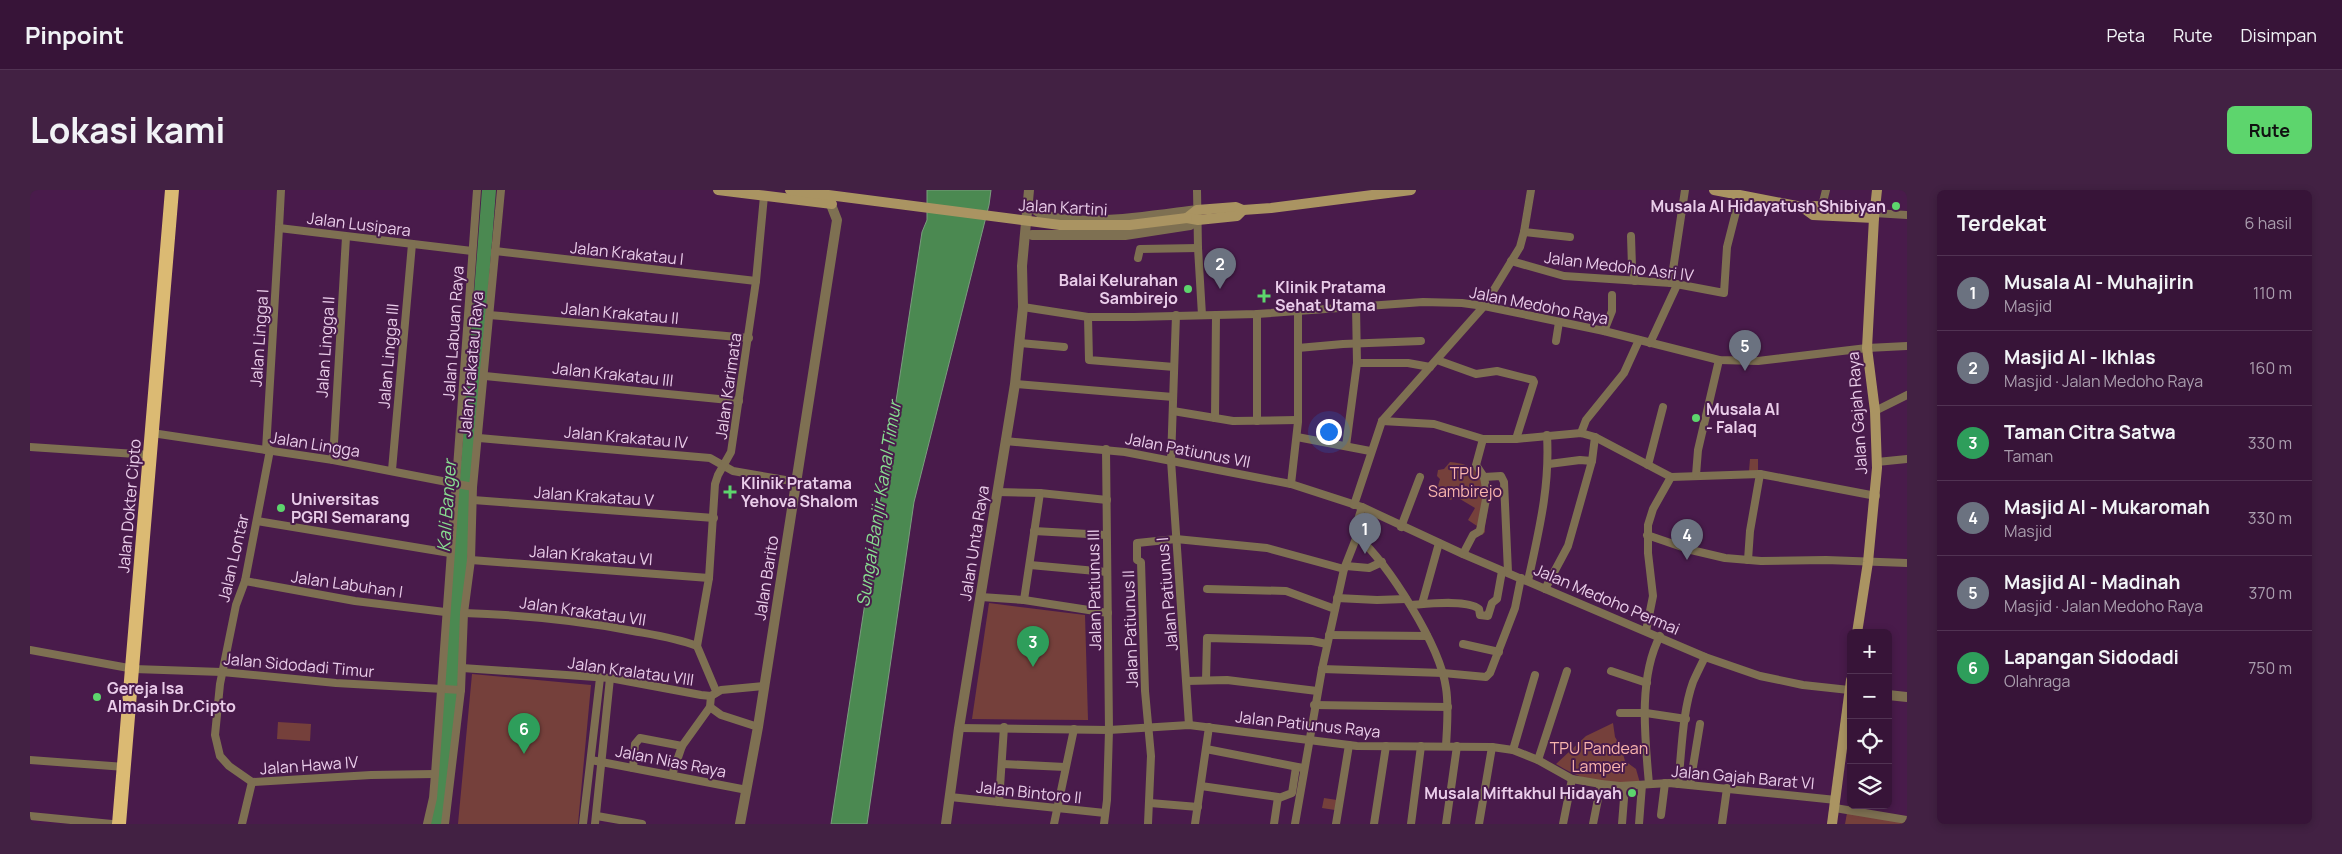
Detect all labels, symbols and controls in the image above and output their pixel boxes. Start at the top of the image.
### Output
text: Pinpoint [25,18,124,51]
text: Peta [2106,23,2145,47]
text: Rute [2173,23,2212,47]
text: Disimpan [2240,23,2317,47]
text: Lokasi kami [30,106,225,154]
button: Rute [2227,106,2312,154]
street label: Jalan Kartini [1018,194,1108,220]
place label: Musala Al Hidayatush Shibiyan [1651,195,1886,217]
marker: Musala Al Hidayatush Shibiyan [1890,200,1902,212]
street label: Jalan Lusipara [306,207,412,241]
text: Terdekat [1957,209,2047,237]
text: 6 hasil [2245,212,2292,234]
street label: Jalan Krakatau I [569,236,685,270]
street label: Jalan Medoho Asri IV [1543,246,1695,286]
pin: 2 [1204,248,1236,289]
street label: Jalan Labuan Raya [437,265,469,401]
place label: Balai Kelurahan Sambirejo [1059,269,1178,309]
text: Musala Al - Muhajirin [2004,269,2194,295]
place label: Klinik Pratama Sehat Utama [1275,276,1386,316]
street label: Jalan Medoho Raya [1468,281,1610,329]
text: 1 [1969,282,1977,304]
text: 110 m [2253,282,2292,304]
marker: Balai Kelurahan Sambirejo [1182,283,1194,295]
street label: Jalan Lingga I [245,288,273,388]
marker: Klinik Pratama Sehat Utama [1257,289,1271,303]
street label: Jalan Krakatau Raya [454,290,488,438]
text: Masjid [2004,295,2052,317]
street label: Jalan Lingga II [310,296,340,398]
street label: Jalan Krakatau II [560,297,680,329]
street label: Jalan Lingga III [372,303,404,409]
pin: 5 [1729,330,1761,371]
street label: Jalan Karimata [710,331,746,441]
text: Masjid Al - Ikhlas [2004,344,2155,370]
street label: Jalan Gajah Raya [1842,351,1872,475]
street label: Jalan Krakatau III [551,357,675,391]
text: 2 [1968,357,1978,379]
text: 160 m [2249,357,2292,379]
text: Masjid · Jalan Medoho Raya [2004,370,2203,392]
water label: Sungai Banjir Kanal Timur [850,397,907,609]
place label: Musala Al - Falaq [1706,398,1780,438]
marker: Musala Al - Falaq [1690,412,1702,424]
your location [1316,419,1342,445]
text: Taman Citra Satwa [2004,419,2176,445]
street label: Jalan Krakatau IV [563,421,689,453]
street label: Jalan Lingga [268,426,362,462]
street label: Jalan Patiunus VII [1123,427,1253,473]
text: 3 [1968,432,1978,454]
text: 330 m [2248,432,2292,454]
street label: Jalan Dokter Cipto [112,438,146,574]
text: Taman [2004,445,2053,467]
water label: Kali Banger [431,457,461,553]
park label: TPU Sambirejo [1428,462,1502,502]
place label: Klinik Pratama Yehova Shalom [741,472,858,512]
street label: Jalan Krakatau V [533,481,655,511]
street label: Jalan Unta Raya [954,484,994,602]
marker: Klinik Pratama Yehova Shalom [723,485,737,499]
place label: Universitas PGRI Semarang [291,488,410,528]
text: Masjid Al - Mukaromah [2004,494,2210,520]
marker: Universitas PGRI Semarang [275,502,287,514]
text: 4 [1968,507,1978,529]
text: 330 m [2248,507,2292,529]
street label: Jalan Lontar [212,512,254,604]
pin: 1 [1349,513,1381,554]
pin: 4 [1671,519,1703,560]
text: Masjid [2004,520,2052,542]
street label: Jalan Patiunus III [1082,529,1106,651]
street label: Jalan Barito [748,534,784,622]
street label: Jalan Patiunus I [1151,536,1183,652]
street label: Jalan Krakatau VI [529,540,653,570]
street label: Jalan Medoho Permai [1531,558,1683,640]
street label: Jalan Labuhan I [290,565,404,603]
text: Masjid Al - Madinah [2004,569,2180,595]
street label: Jalan Patiunus II [1117,570,1143,688]
text: 5 [1968,582,1978,604]
text: 370 m [2249,582,2292,604]
street label: Jalan Krakatau VII [518,591,648,631]
text: Masjid · Jalan Medoho Raya [2004,595,2203,617]
pin: 3 [1017,626,1049,667]
map controls [1847,629,1892,809]
button: + [1847,629,1892,674]
text: Lapangan Sidodadi [2004,644,2179,670]
street label: Jalan Sidodadi Timur [223,647,375,683]
street label: Jalan Kralatau VIII [567,651,695,691]
text: 6 [1968,657,1978,679]
text: 750 m [2248,657,2292,679]
text: Olahraga [2004,670,2070,692]
button: − [1847,674,1892,719]
place label: Gereja Isa Almasih Dr.Cipto [107,677,236,717]
marker: Gereja Isa Almasih Dr.Cipto [91,691,103,703]
street label: Jalan Patiunus Raya [1234,705,1382,743]
pin: 6 [508,713,540,754]
button: locate [1847,719,1892,764]
park label: TPU Pandean Lamper [1550,737,1648,777]
street label: Jalan Nias Raya [614,739,728,783]
street label: Jalan Hawa IV [259,751,359,779]
street label: Jalan Gajah Barat VI [1671,760,1815,794]
button: layers [1847,764,1892,809]
street label: Jalan Bintoro II [975,776,1083,808]
place label: Musala Miftakhul Hidayah [1424,782,1622,804]
marker: Musala Miftakhul Hidayah [1626,787,1638,799]

